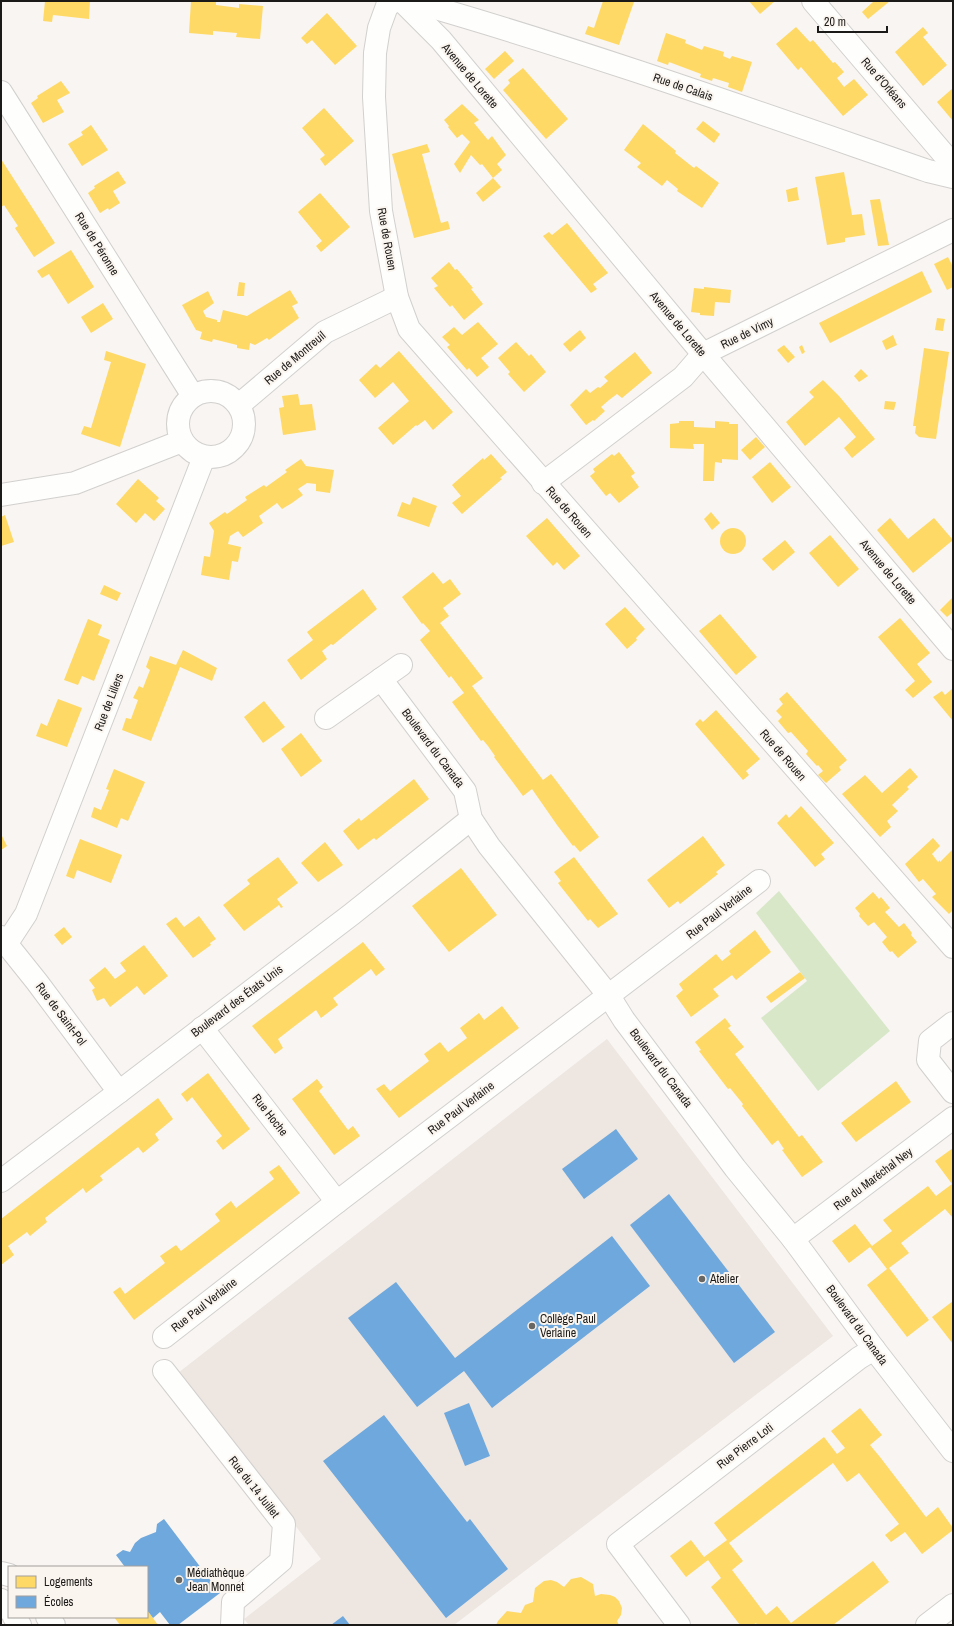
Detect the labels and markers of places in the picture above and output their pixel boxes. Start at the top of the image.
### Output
place label: Atelier [709,1271,739,1287]
marker: Atelier [697,1274,707,1284]
place label: Collège Paul Verlaine [540,1311,596,1341]
marker: Collège Paul Verlaine [527,1321,537,1331]
place label: Médiathèque Jean Monnet [187,1565,244,1595]
marker: Médiathèque Jean Monnet [174,1575,184,1585]

